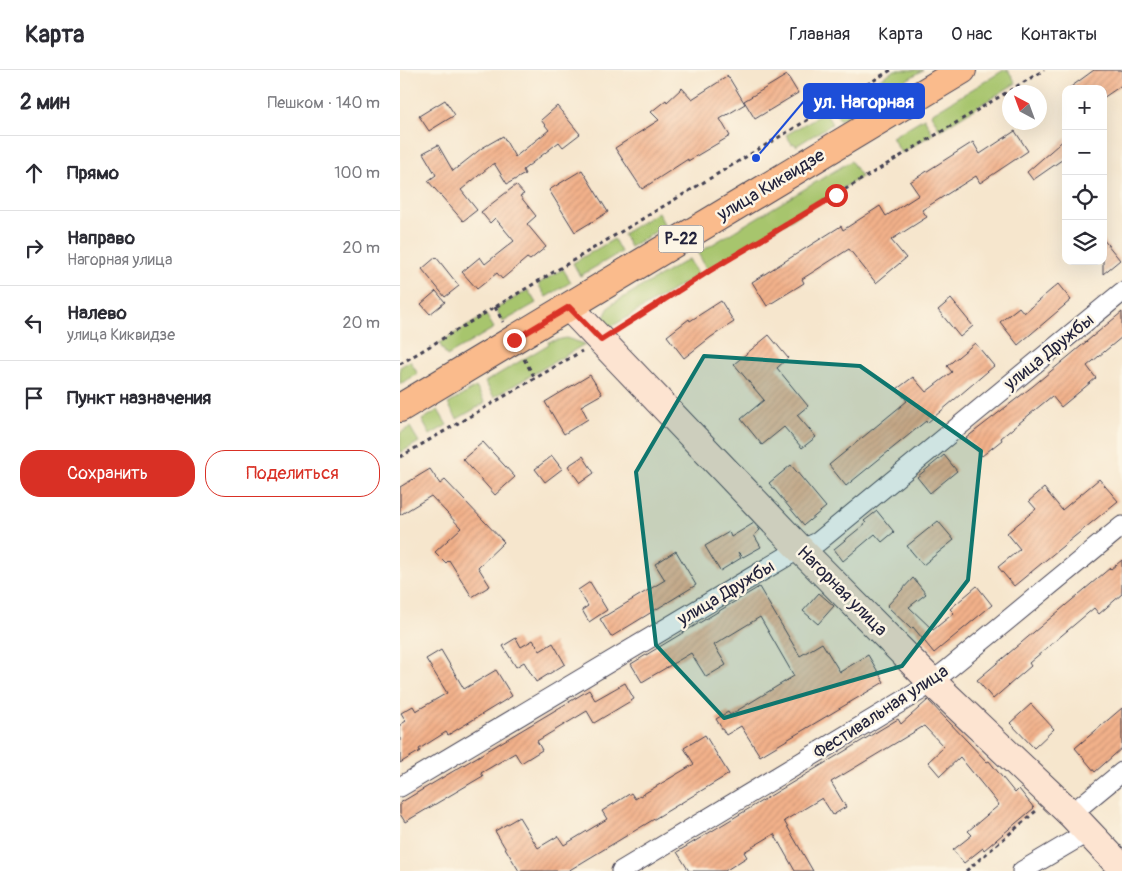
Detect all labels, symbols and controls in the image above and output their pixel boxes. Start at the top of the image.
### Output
text: Карта [25,20,84,49]
text: Главная [789,23,850,46]
text: Карта [878,23,923,46]
text: О нас [951,23,993,46]
text: Контакты [1021,23,1097,46]
callout: ул. Нагорная [804,84,924,118]
north arrow [1002,85,1047,130]
map controls [1062,85,1107,265]
button: + [1062,85,1107,130]
text: 2 мин [20,89,70,116]
text: ул. Нагорная [813,90,914,114]
text: Пешком · 140 m [268,93,380,113]
button: − [1062,130,1107,175]
street label: улица Киквидзе [712,144,829,227]
icon: ahead [20,159,48,187]
text: Прямо [67,161,119,185]
text: 100 m [334,163,380,183]
button: locate [1062,175,1107,220]
route start [825,184,848,207]
button: layers [1062,220,1107,265]
text: Направо [67,226,135,250]
road number: Р-22 [658,226,704,252]
icon: right [20,234,48,262]
text: 20 m [342,238,380,258]
text: Нагорная улица [67,250,172,270]
text: Налево [67,301,127,325]
icon: left [20,309,48,337]
street label: улица Дружбы [999,309,1099,396]
text: 20 m [342,313,380,333]
text: улица Киквидзе [67,325,175,345]
route end [503,329,526,352]
icon: arrive [20,384,48,412]
text: Пункт назначения [67,386,211,410]
button: Сохранить [20,450,195,497]
button: Поделиться [205,450,380,497]
street label: Нагорная улица [792,541,892,641]
street label: улица Дружбы [672,555,779,631]
street label: Фестивальная улица [809,660,953,764]

